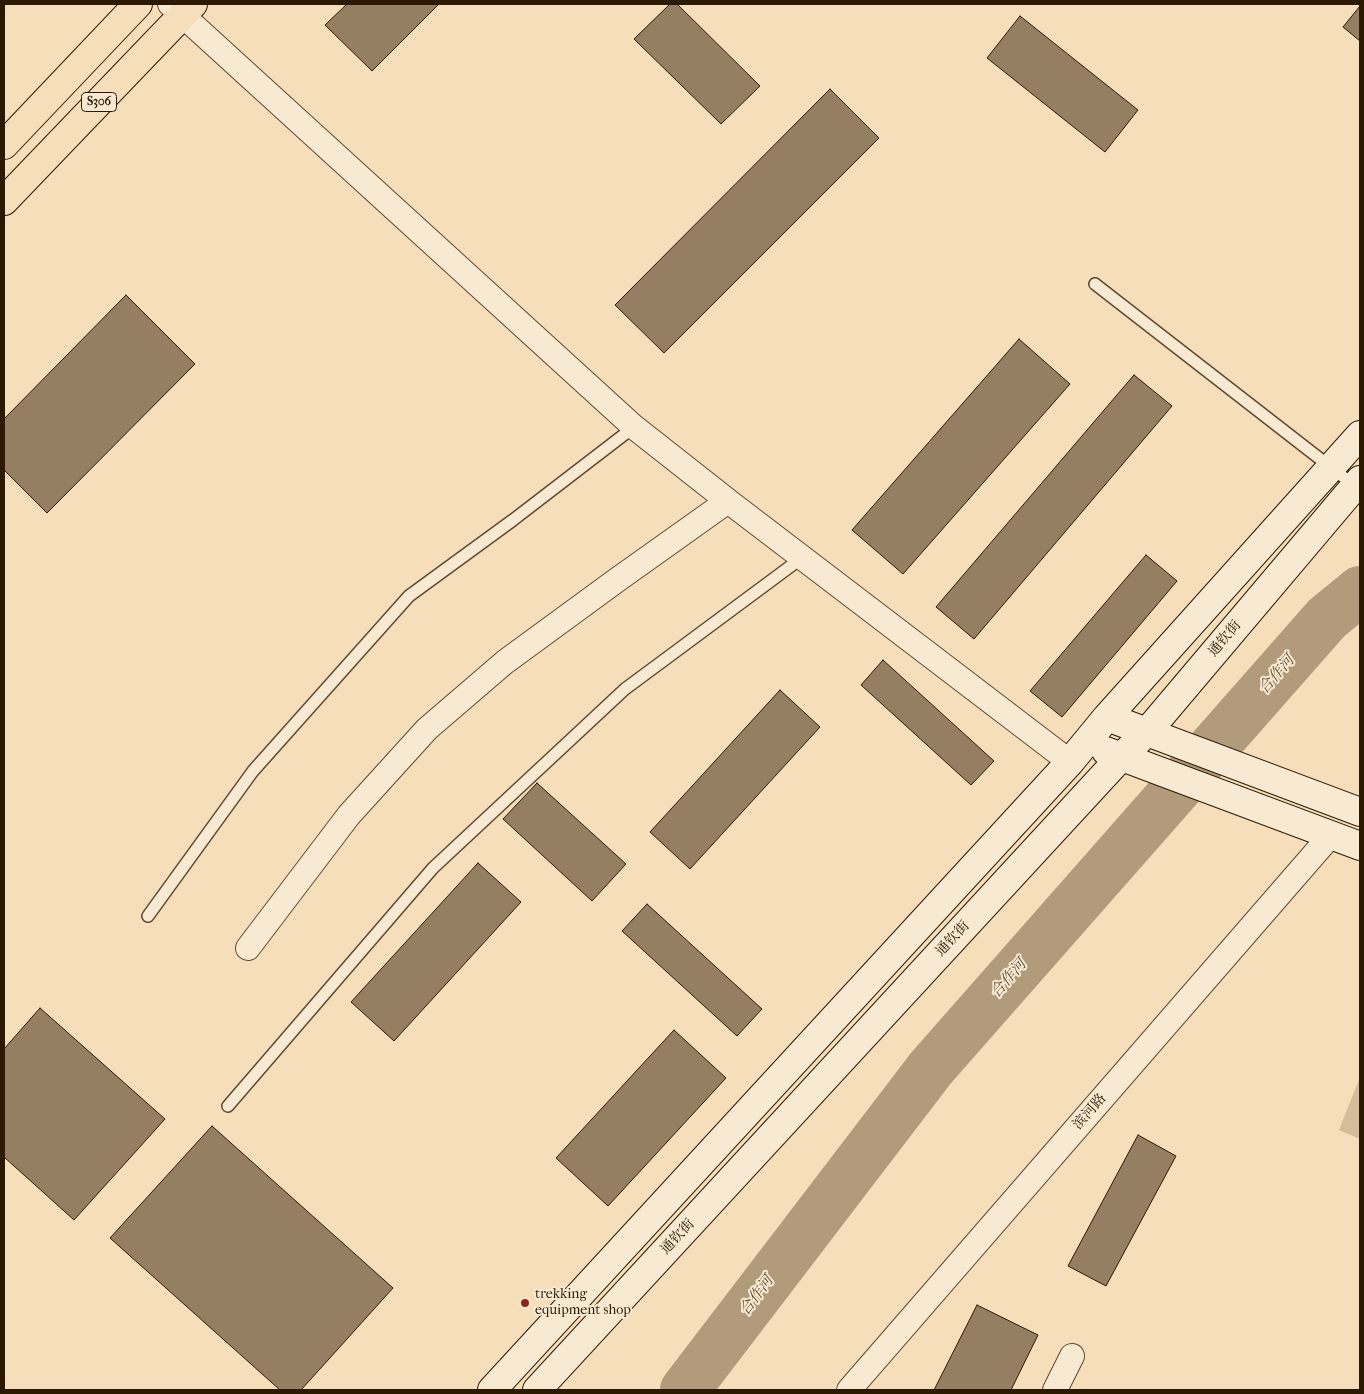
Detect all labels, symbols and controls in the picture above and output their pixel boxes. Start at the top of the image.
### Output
road number: S306 [82,92,116,111]
street label: 通钦街 [1205,618,1245,660]
water label: 合作河 [1255,652,1299,698]
street label: 通钦街 [933,918,973,960]
water label: 合作河 [987,956,1031,1002]
street label: 滨河路 [1070,1091,1110,1133]
street label: 通钦街 [658,1216,698,1258]
water label: 合作河 [736,1273,778,1319]
place label: trekking equipment shop [535,1287,631,1320]
marker: trekking equipment shop [519,1297,531,1309]

